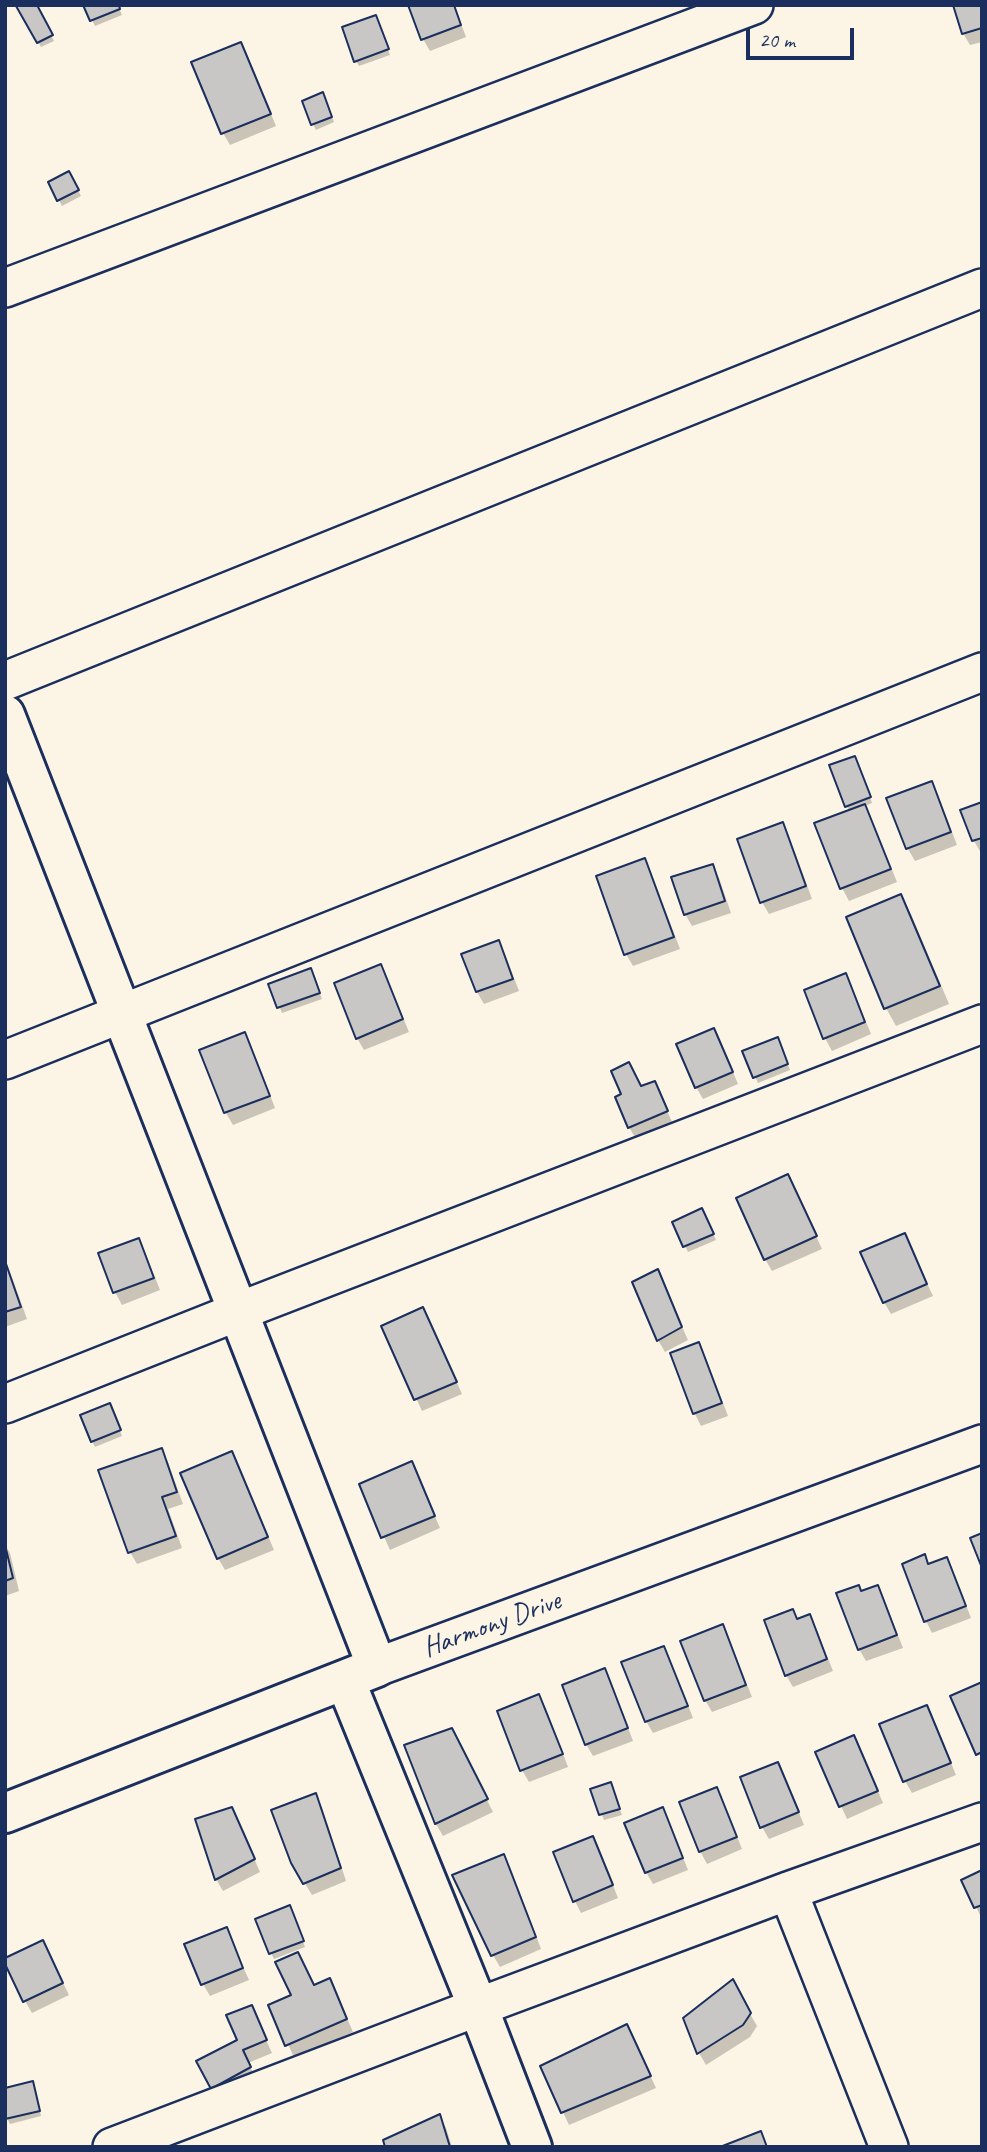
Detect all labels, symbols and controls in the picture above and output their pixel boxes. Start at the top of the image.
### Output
scale bar [749,14,858,58]
text: 20 m [759,27,795,53]
street label: Harmony Drive [418,1585,566,1665]

